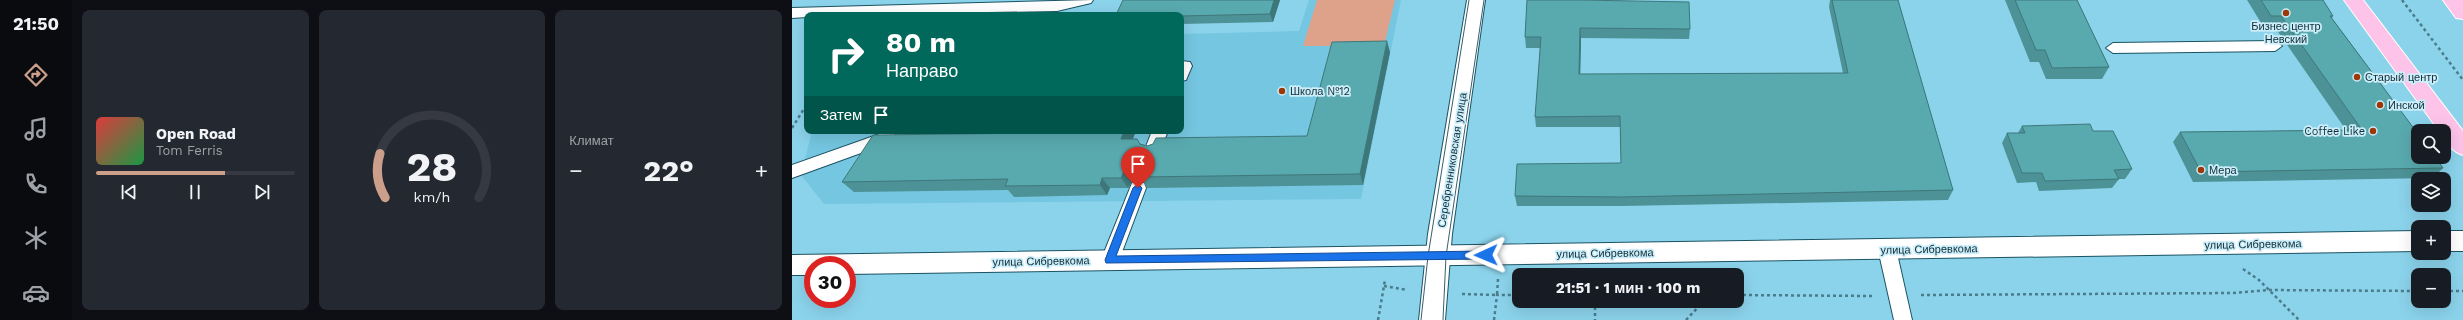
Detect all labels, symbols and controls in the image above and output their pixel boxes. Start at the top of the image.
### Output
marker: Бизнес центр Невский [2281,8,2291,18]
text: 21:50 [13,13,59,34]
place label: Бизнес центр Невский [2251,20,2321,46]
text: 80 m [886,26,956,59]
icon: right [820,28,872,80]
text: Направо [886,60,958,81]
icon: directions [22,61,50,89]
place label: Старый центр [2365,71,2437,84]
marker: Старый центр [2352,72,2362,82]
place label: Школа №12 [1290,85,1350,98]
marker: Школа №12 [1277,86,1287,96]
street label: Серебренниковская улица [1435,91,1470,228]
place label: Инской [2388,99,2425,112]
marker: Инской [2375,100,2385,110]
icon: arrive [870,104,892,126]
text: Затем [820,106,862,124]
icon: music [22,115,50,143]
map controls [2411,124,2451,308]
button: search [2411,124,2451,164]
text: Open Road [156,125,236,143]
place label: Coffee Like [2304,125,2365,138]
marker: Coffee Like [2368,126,2378,136]
text: Климат [569,133,614,148]
text: 28 [407,142,457,191]
text: Tom Ferris [156,143,223,158]
pin [1121,147,1155,188]
text: 22° [643,153,694,188]
icon: arrive [1127,153,1149,175]
text: − [569,158,583,183]
text: + [755,158,768,183]
place label: Мера [2209,164,2238,177]
marker: Мера [2196,165,2206,175]
icon: phone [22,170,50,198]
button: layers [2411,172,2451,212]
icon: previous [118,181,140,203]
icon: pause [184,181,206,203]
icon: next [251,181,273,203]
text: km/h [414,189,450,205]
button: + [2411,220,2451,260]
icon: climate [22,224,50,252]
position arrow [1465,234,1507,276]
street label: улица Сибревкома [2204,237,2303,252]
street label: улица Сибревкома [1880,242,1979,257]
street label: улица Сибревкома [1556,246,1655,261]
street label: улица Сибревкома [992,254,1091,269]
speed limit sign: 30 [804,256,856,308]
button: − [2411,268,2451,308]
icon: car [22,279,50,307]
text: 21:51 · 1 мин · 100 m [1556,279,1700,297]

